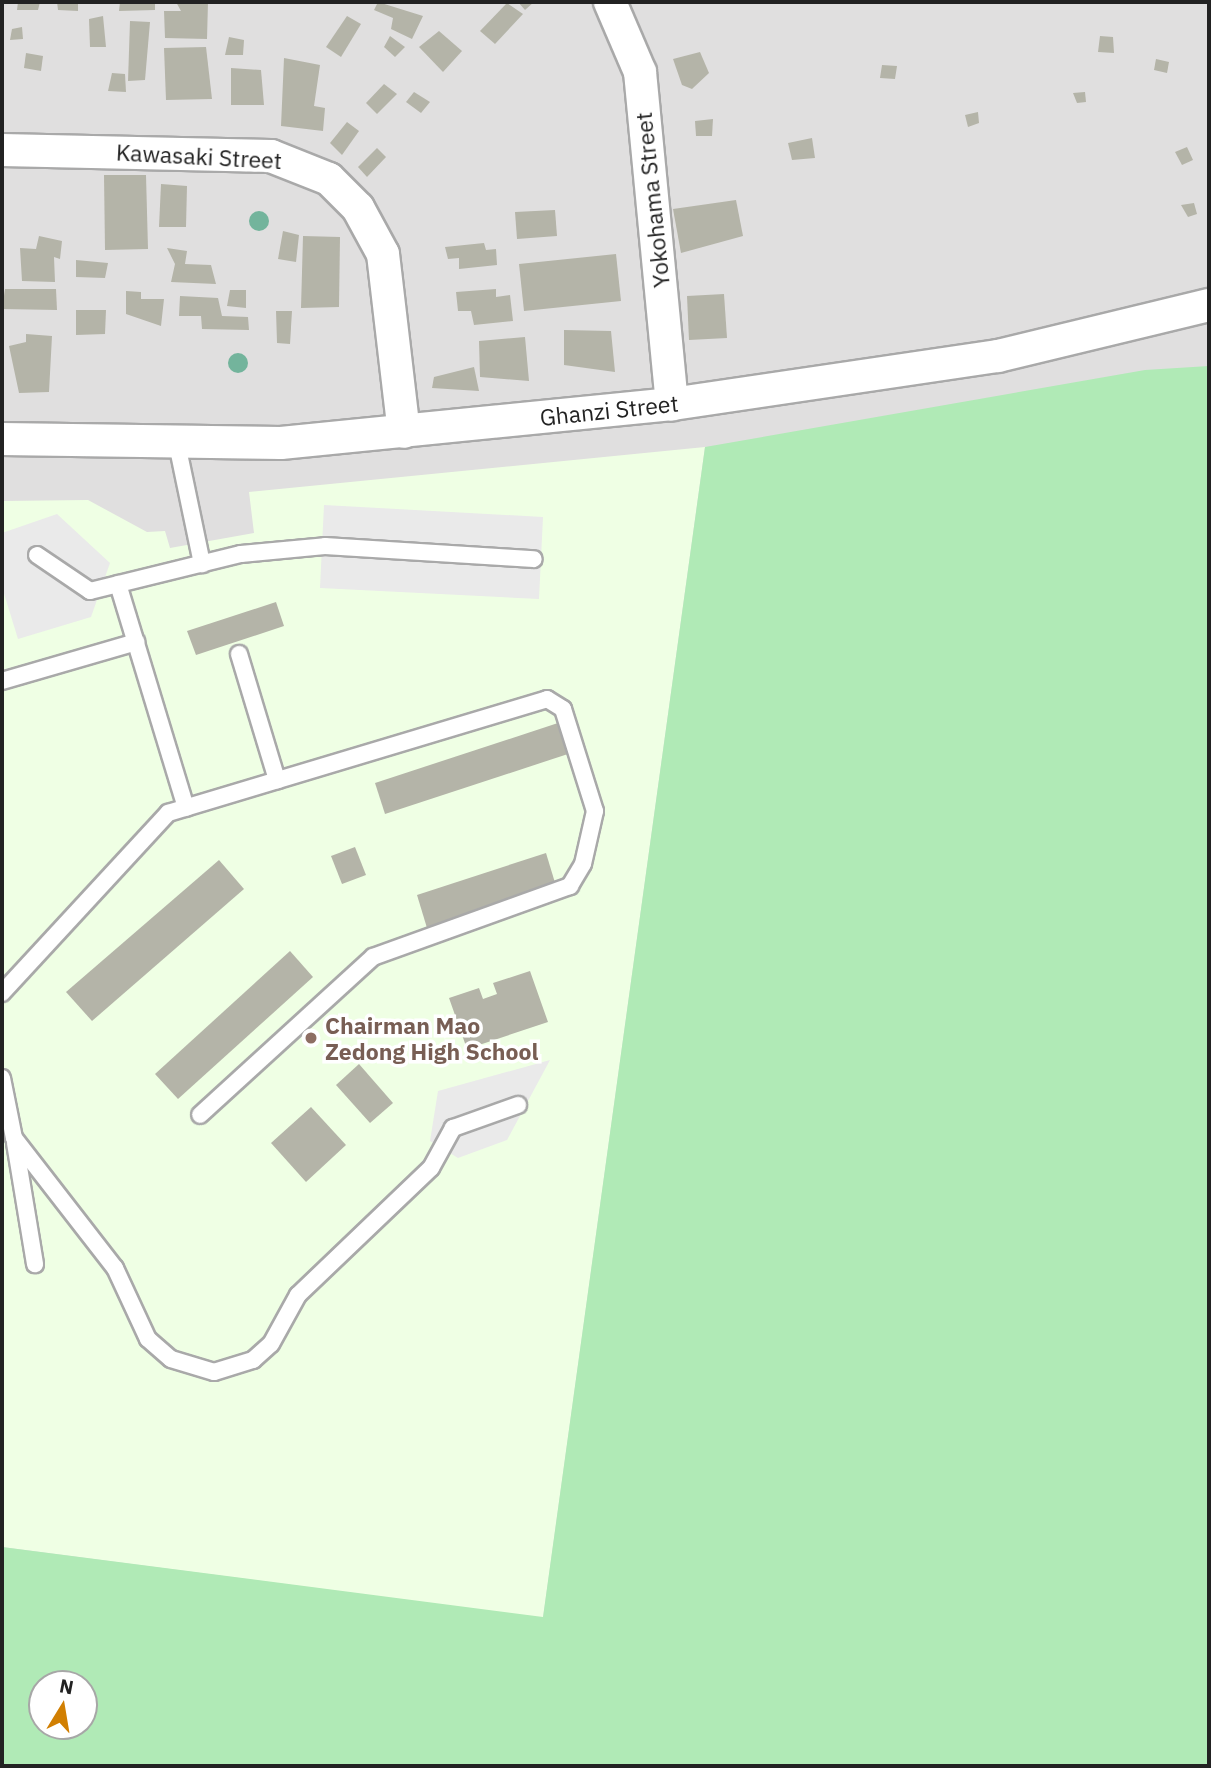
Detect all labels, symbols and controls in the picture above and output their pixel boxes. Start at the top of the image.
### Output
street label: Yokohama Street [629,111,675,289]
street label: Kawasaki Street [115,138,283,174]
street label: Ghanzi Street [538,389,680,431]
place label: Chairman Mao Zedong High School [325,1011,538,1065]
marker: Chairman Mao Zedong High School [303,1030,319,1046]
north arrow [28,1670,98,1740]
text: N [58,1673,76,1699]

